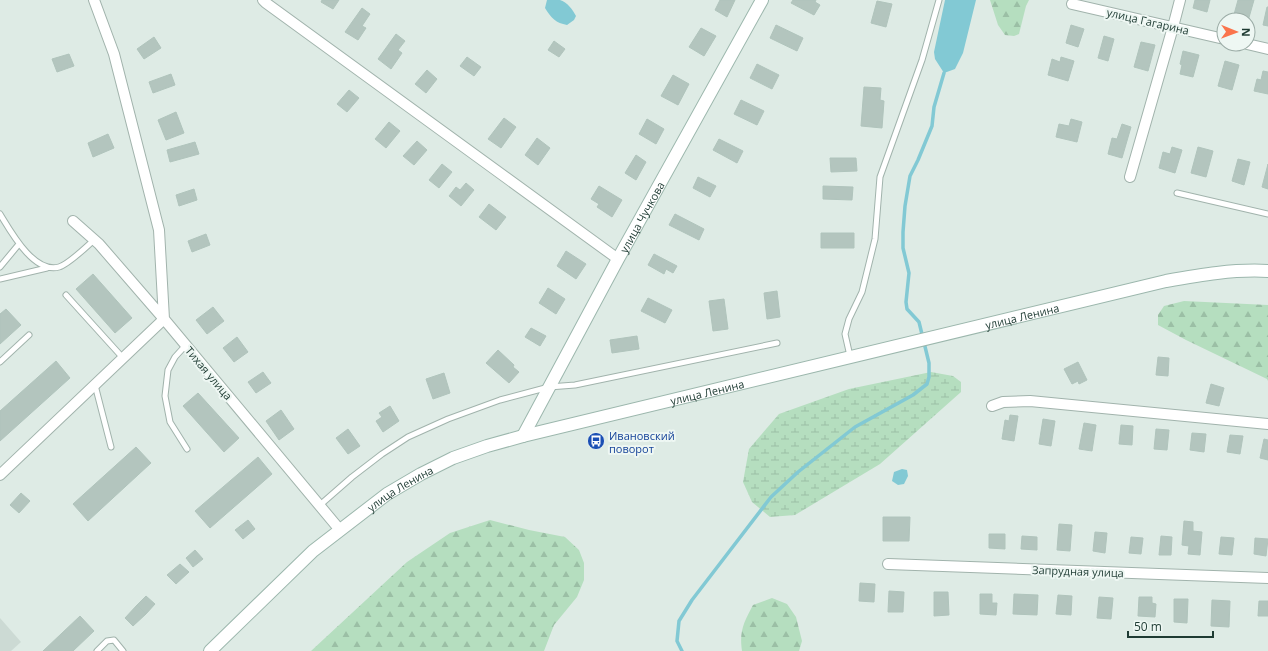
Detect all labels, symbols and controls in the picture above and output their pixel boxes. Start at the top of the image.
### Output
street label: улица Гагарина [1105,4,1191,38]
north arrow [1216,12,1256,52]
text: N [1239,28,1254,37]
street label: улица Чучкова [616,179,667,255]
street label: улица Ленина [984,300,1061,332]
street label: Тихая улица [182,343,236,403]
street label: улица Ленина [669,375,746,408]
place label: Ивановский поворот [609,428,675,456]
bus stop icon: Ивановский поворот [586,431,606,451]
street label: улица Ленина [364,462,435,514]
street label: Запрудная улица [1032,562,1124,580]
scale bar [1128,613,1213,639]
text: 50 m [1134,618,1162,635]

